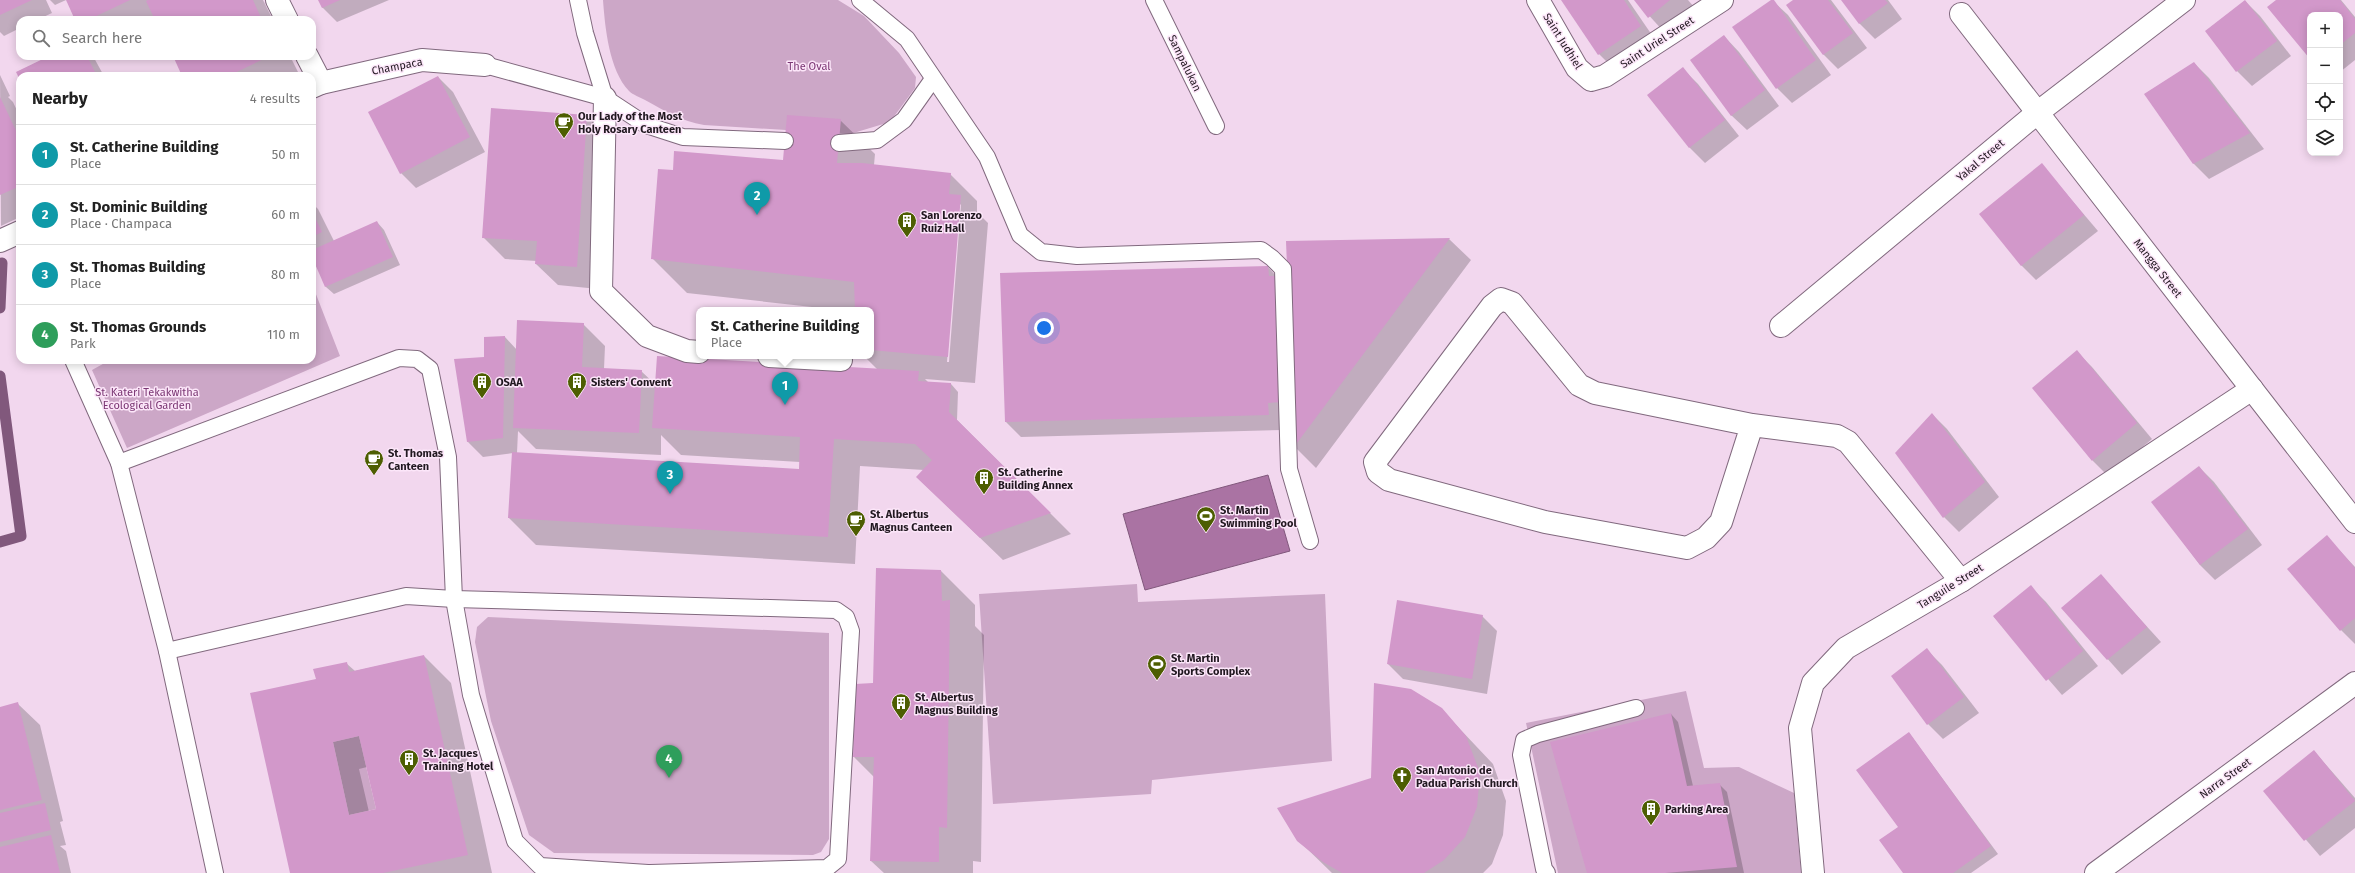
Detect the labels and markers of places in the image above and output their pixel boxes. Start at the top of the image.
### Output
place label: Our Lady of the Most Holy Rosary Canteen [578,110,683,136]
cafe icon: Our Lady of the Most Holy Rosary Canteen [553,111,575,139]
pin: 2 [744,182,770,215]
place label: San Lorenzo Ruiz Hall [921,209,983,235]
building icon: San Lorenzo Ruiz Hall [896,210,918,238]
building icon: OSAA [471,371,493,399]
building icon: Sisters' Convent [566,371,588,399]
pin: 1 [772,372,798,405]
place label: OSAA [496,376,523,389]
place label: Sisters' Convent [591,376,672,389]
place label: St. Thomas Canteen [388,447,444,473]
cafe icon: St. Thomas Canteen [363,448,385,476]
pin: 3 [657,461,683,494]
place label: St. Catherine Building Annex [998,466,1073,492]
building icon: St. Catherine Building Annex [973,467,995,495]
place label: St. Martin Swimming Pool [1220,504,1297,530]
sports icon: St. Martin Swimming Pool [1195,505,1217,533]
place label: St. Albertus Magnus Canteen [870,508,952,534]
cafe icon: St. Albertus Magnus Canteen [845,509,867,537]
place label: St. Martin Sports Complex [1171,652,1250,678]
sports icon: St. Martin Sports Complex [1146,653,1168,681]
place label: St. Albertus Magnus Building [915,691,999,717]
building icon: St. Albertus Magnus Building [890,692,912,720]
pin: 4 [656,745,682,778]
place label: St. Jacques Training Hotel [423,747,494,773]
building icon: St. Jacques Training Hotel [398,748,420,776]
place label: San Antonio de Padua Parish Church [1416,764,1518,790]
church icon: San Antonio de Padua Parish Church [1391,765,1413,793]
building icon: Parking Area [1640,798,1662,826]
place label: Parking Area [1665,803,1728,816]

